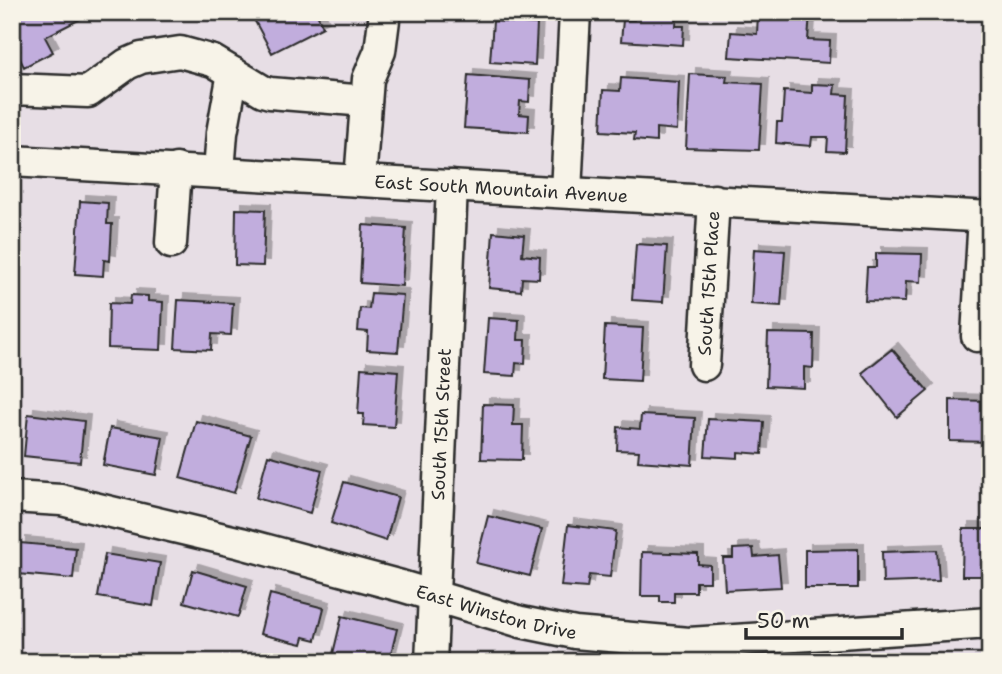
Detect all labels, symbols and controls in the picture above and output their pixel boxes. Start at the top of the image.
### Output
street label: East South Mountain Avenue [374,170,629,208]
street label: South 15th Place [693,210,725,356]
street label: South 15th Street [426,348,457,501]
street label: East Winston Drive [413,579,579,645]
scale bar [746,597,902,641]
text: 50 m [757,607,810,635]

